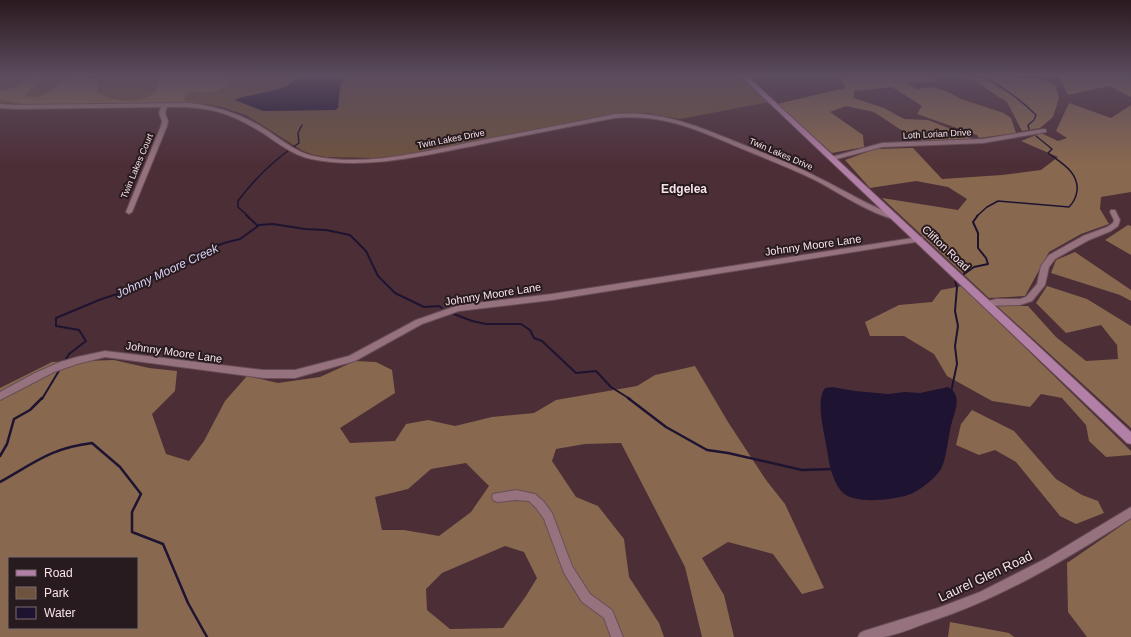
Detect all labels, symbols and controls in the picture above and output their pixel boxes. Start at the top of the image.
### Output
street label: Loth Lorian Drive [903,127,971,141]
street label: Twin Lakes Drive [416,128,486,150]
street label: Twin Lakes Court [119,132,155,200]
street label: Twin Lakes Drive [748,136,814,172]
district label: Edgelea [661,182,707,196]
street label: Clifton Road [920,223,972,273]
street label: Johnny Moore Lane [764,232,862,258]
water label: Johnny Moore Creek [113,241,221,301]
street label: Johnny Moore Lane [444,280,542,308]
street label: Johnny Moore Lane [125,339,223,365]
street label: Laurel Glen Road [936,548,1035,605]
legend [8,557,138,629]
text: Road [44,566,73,580]
text: Park [44,586,70,600]
text: Water [44,606,76,620]

